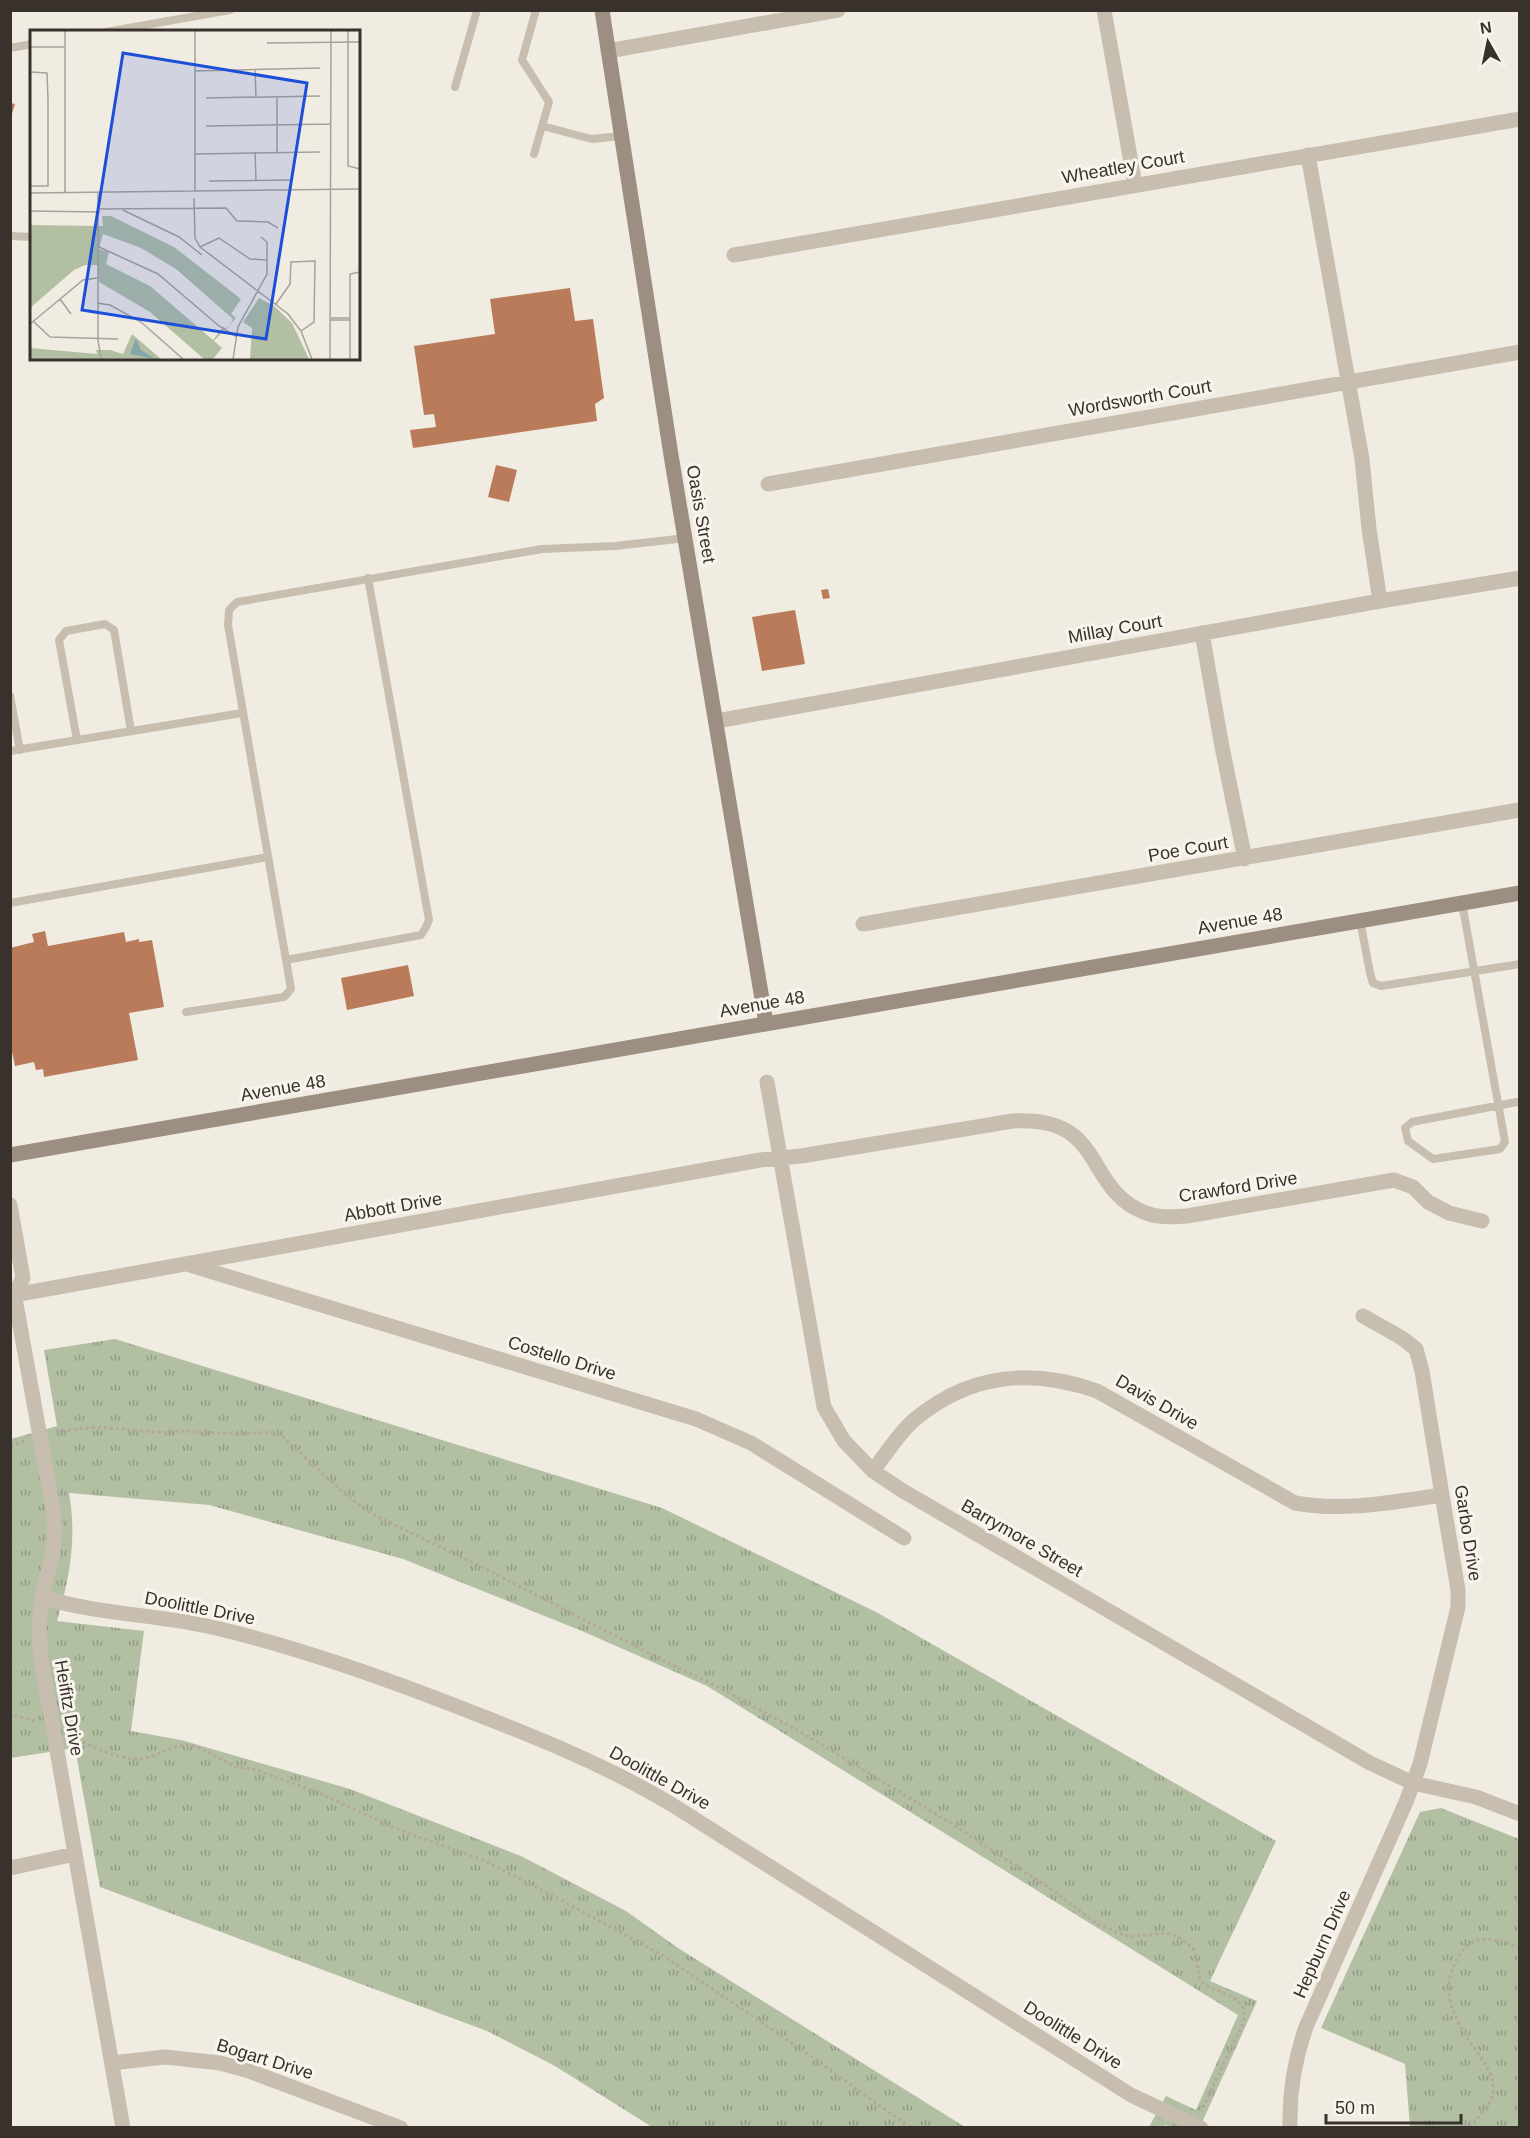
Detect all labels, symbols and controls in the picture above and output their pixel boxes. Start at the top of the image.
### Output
north arrow [1458,12,1518,72]
text: N [1479,18,1493,37]
inset map [30,30,360,360]
street label: Wheatley Court [1060,146,1186,188]
street label: Wordsworth Court [1067,376,1213,420]
street label: Oasis Street [683,463,719,565]
street label: Millay Court [1066,611,1164,647]
street label: Poe Court [1146,832,1230,866]
street label: Avenue 48 [1196,904,1284,938]
street label: Avenue 48 [718,987,806,1021]
street label: Avenue 48 [239,1071,327,1105]
street label: Crawford Drive [1177,1168,1299,1206]
street label: Abbott Drive [342,1189,444,1225]
street label: Costello Drive [506,1332,618,1384]
street label: Davis Drive [1112,1370,1202,1434]
street label: Garbo Drive [1451,1484,1485,1582]
street label: Barrymore Street [958,1495,1086,1581]
street label: Doolittle Drive [143,1587,257,1629]
street label: Heifitz Drive [51,1658,87,1758]
street label: Doolittle Drive [606,1742,714,1814]
street label: Hepburn Drive [1289,1887,1355,2001]
street label: Doolittle Drive [1020,1997,1126,2073]
street label: Bogart Drive [214,2035,316,2083]
scale bar [1326,2087,1461,2125]
text: 50 m [1335,2098,1375,2118]

